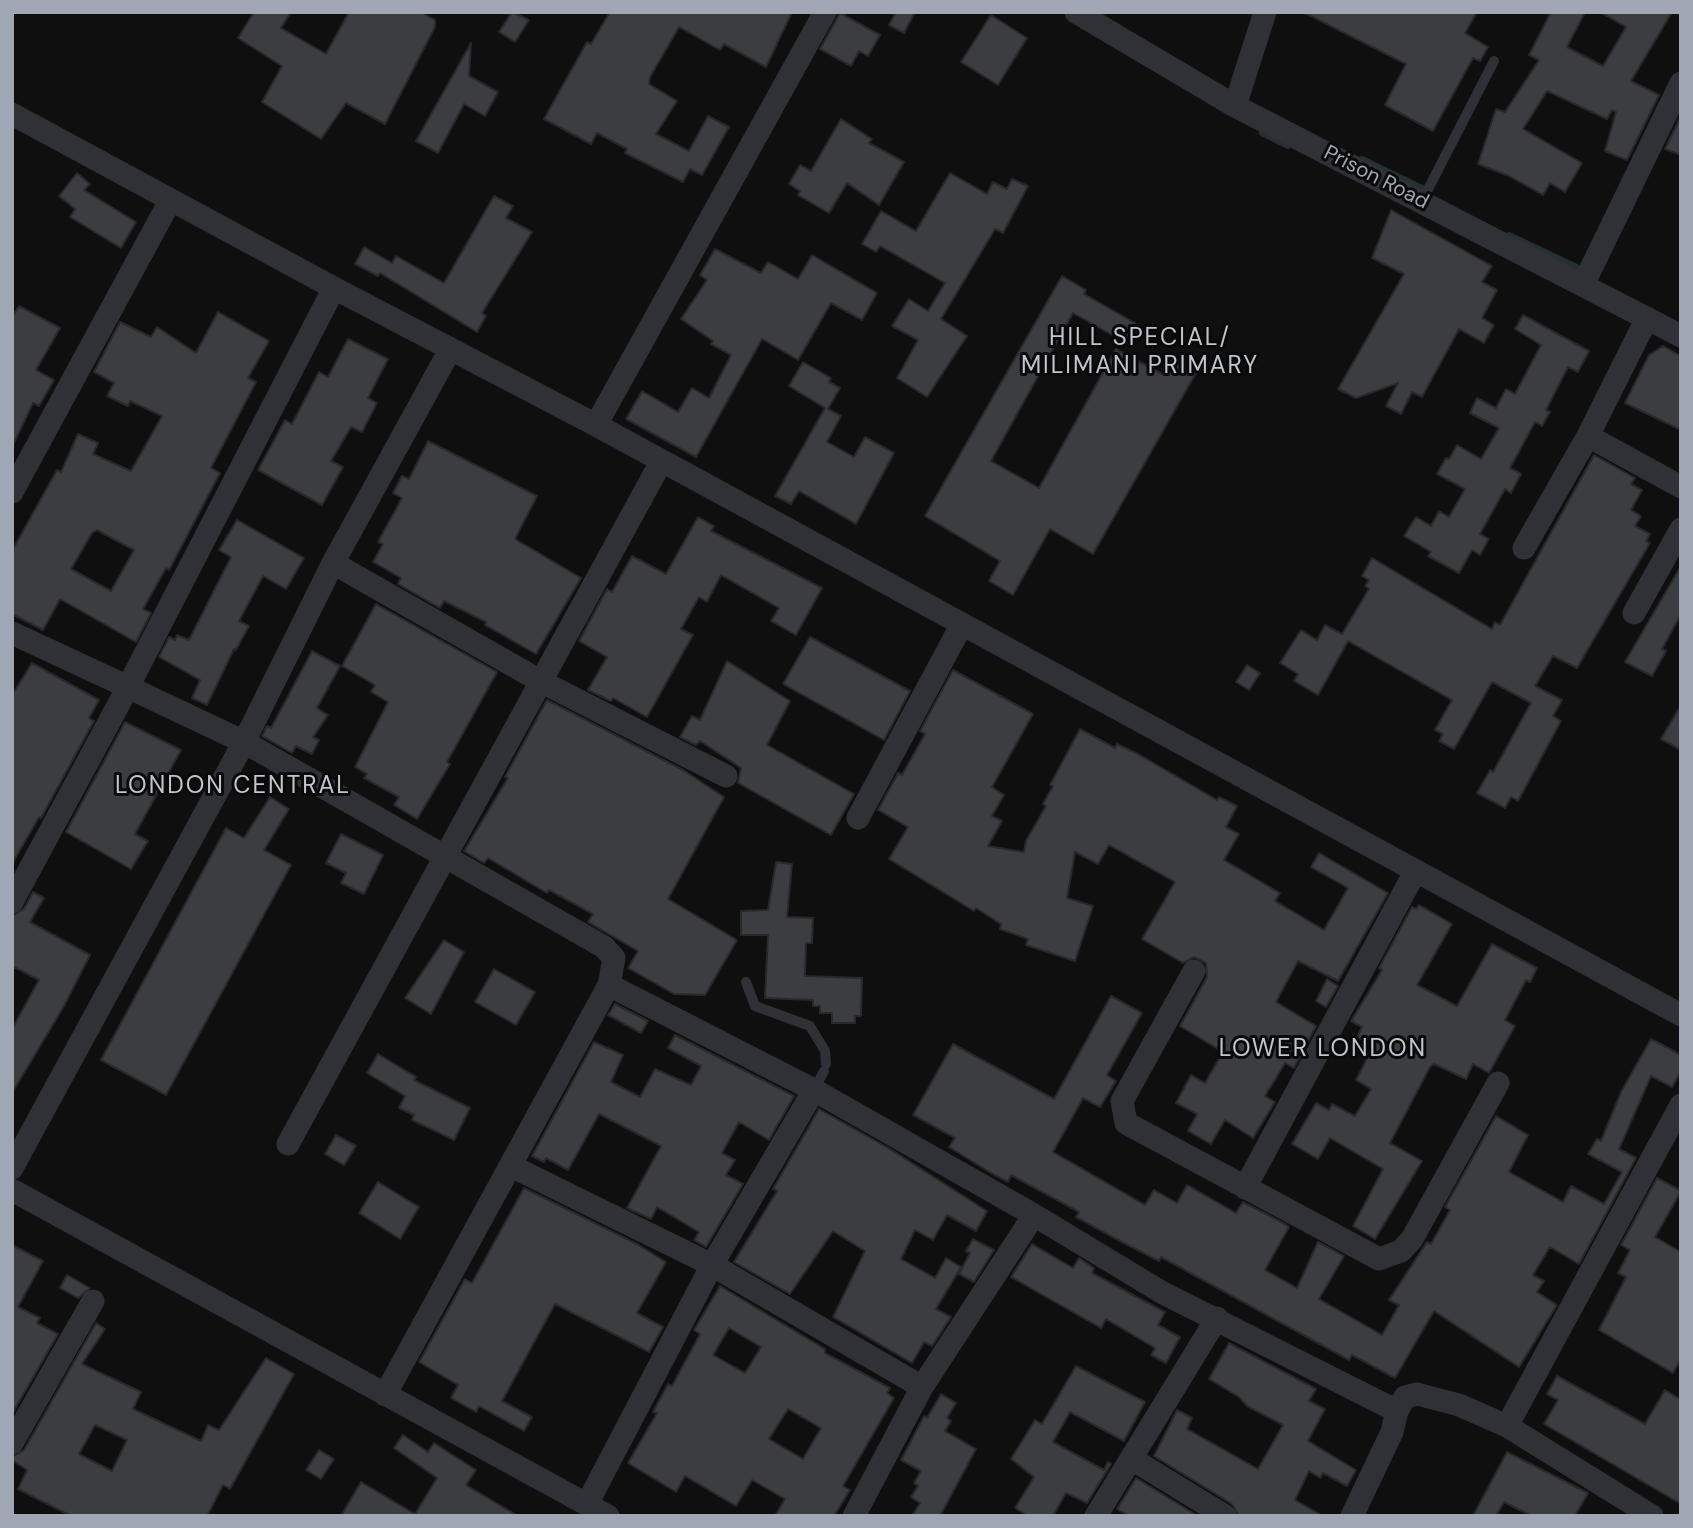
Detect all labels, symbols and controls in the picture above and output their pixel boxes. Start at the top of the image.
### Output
street label: Prison Road [1319,141,1433,215]
district label: HILL SPECIAL/ MILIMANI PRIMARY [1023,325,1257,381]
district label: LONDON CENTRAL [117,773,349,801]
district label: LOWER LONDON [1220,1036,1426,1064]

